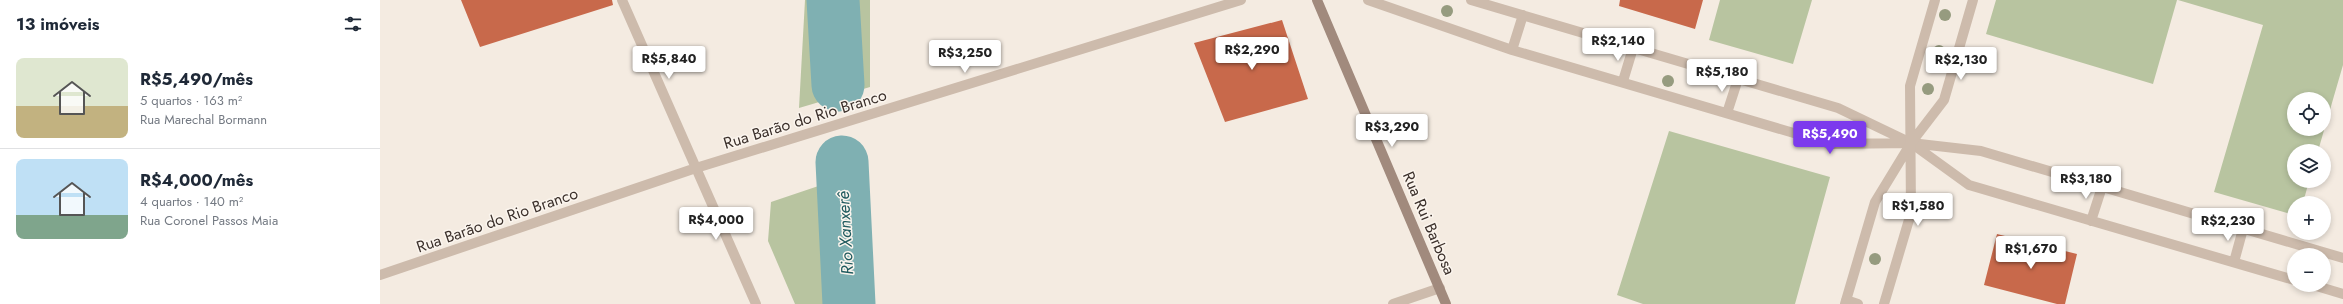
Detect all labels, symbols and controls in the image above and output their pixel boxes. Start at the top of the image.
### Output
text: 13 imóveis [16,12,100,36]
icon: filters [342,13,364,35]
pin: R$2,140 [1581,28,1655,62]
text: R$2,140 [1591,31,1645,50]
pin: R$2,290 [1215,37,1289,71]
pin: R$3,250 [928,40,1002,74]
text: R$2,290 [1224,40,1280,59]
text: R$3,250 [938,43,992,62]
pin: R$5,840 [632,46,706,80]
pin: R$2,130 [1924,47,1998,81]
text: R$5,840 [642,49,696,68]
text: R$2,130 [1935,50,1987,69]
pin: R$5,180 [1685,59,1759,93]
text: R$5,180 [1696,62,1748,81]
text: R$5,490/mês [140,67,253,91]
icon: home [48,74,96,122]
street label: Rua Barão do Rio Branco [721,83,890,155]
text: 5 quartos · 163 m² [140,91,242,110]
map controls [2287,92,2331,292]
button: locate [2287,92,2331,136]
text: Rua Marechal Bormann [140,110,267,129]
pin: R$3,290 [1355,114,1429,148]
text: R$3,290 [1365,117,1419,136]
pin: R$5,490 [1793,121,1867,155]
text: R$5,490 [1802,124,1858,143]
button: layers [2287,144,2331,188]
pin: R$3,180 [2049,166,2123,200]
text: R$4,000/mês [140,168,253,192]
street label: Rua Rui Barbosa [1397,168,1461,278]
text: R$3,180 [2060,169,2112,188]
icon: home [48,175,96,223]
street label: Rua Barão do Rio Branco [413,181,581,258]
water label: Rio Xanxerê [831,190,859,276]
text: 4 quartos · 140 m² [140,192,243,211]
pin: R$1,580 [1881,193,1955,227]
text: R$1,580 [1892,196,1944,215]
button: + [2287,196,2331,240]
pin: R$4,000 [679,207,753,241]
pin: R$2,230 [2191,208,2265,242]
text: R$4,000 [688,210,744,229]
text: Rua Coronel Passos Maia [140,211,278,230]
text: R$2,230 [2201,211,2255,230]
pin: R$1,670 [1994,236,2068,270]
text: R$1,670 [2005,239,2057,258]
button: − [2287,248,2331,292]

